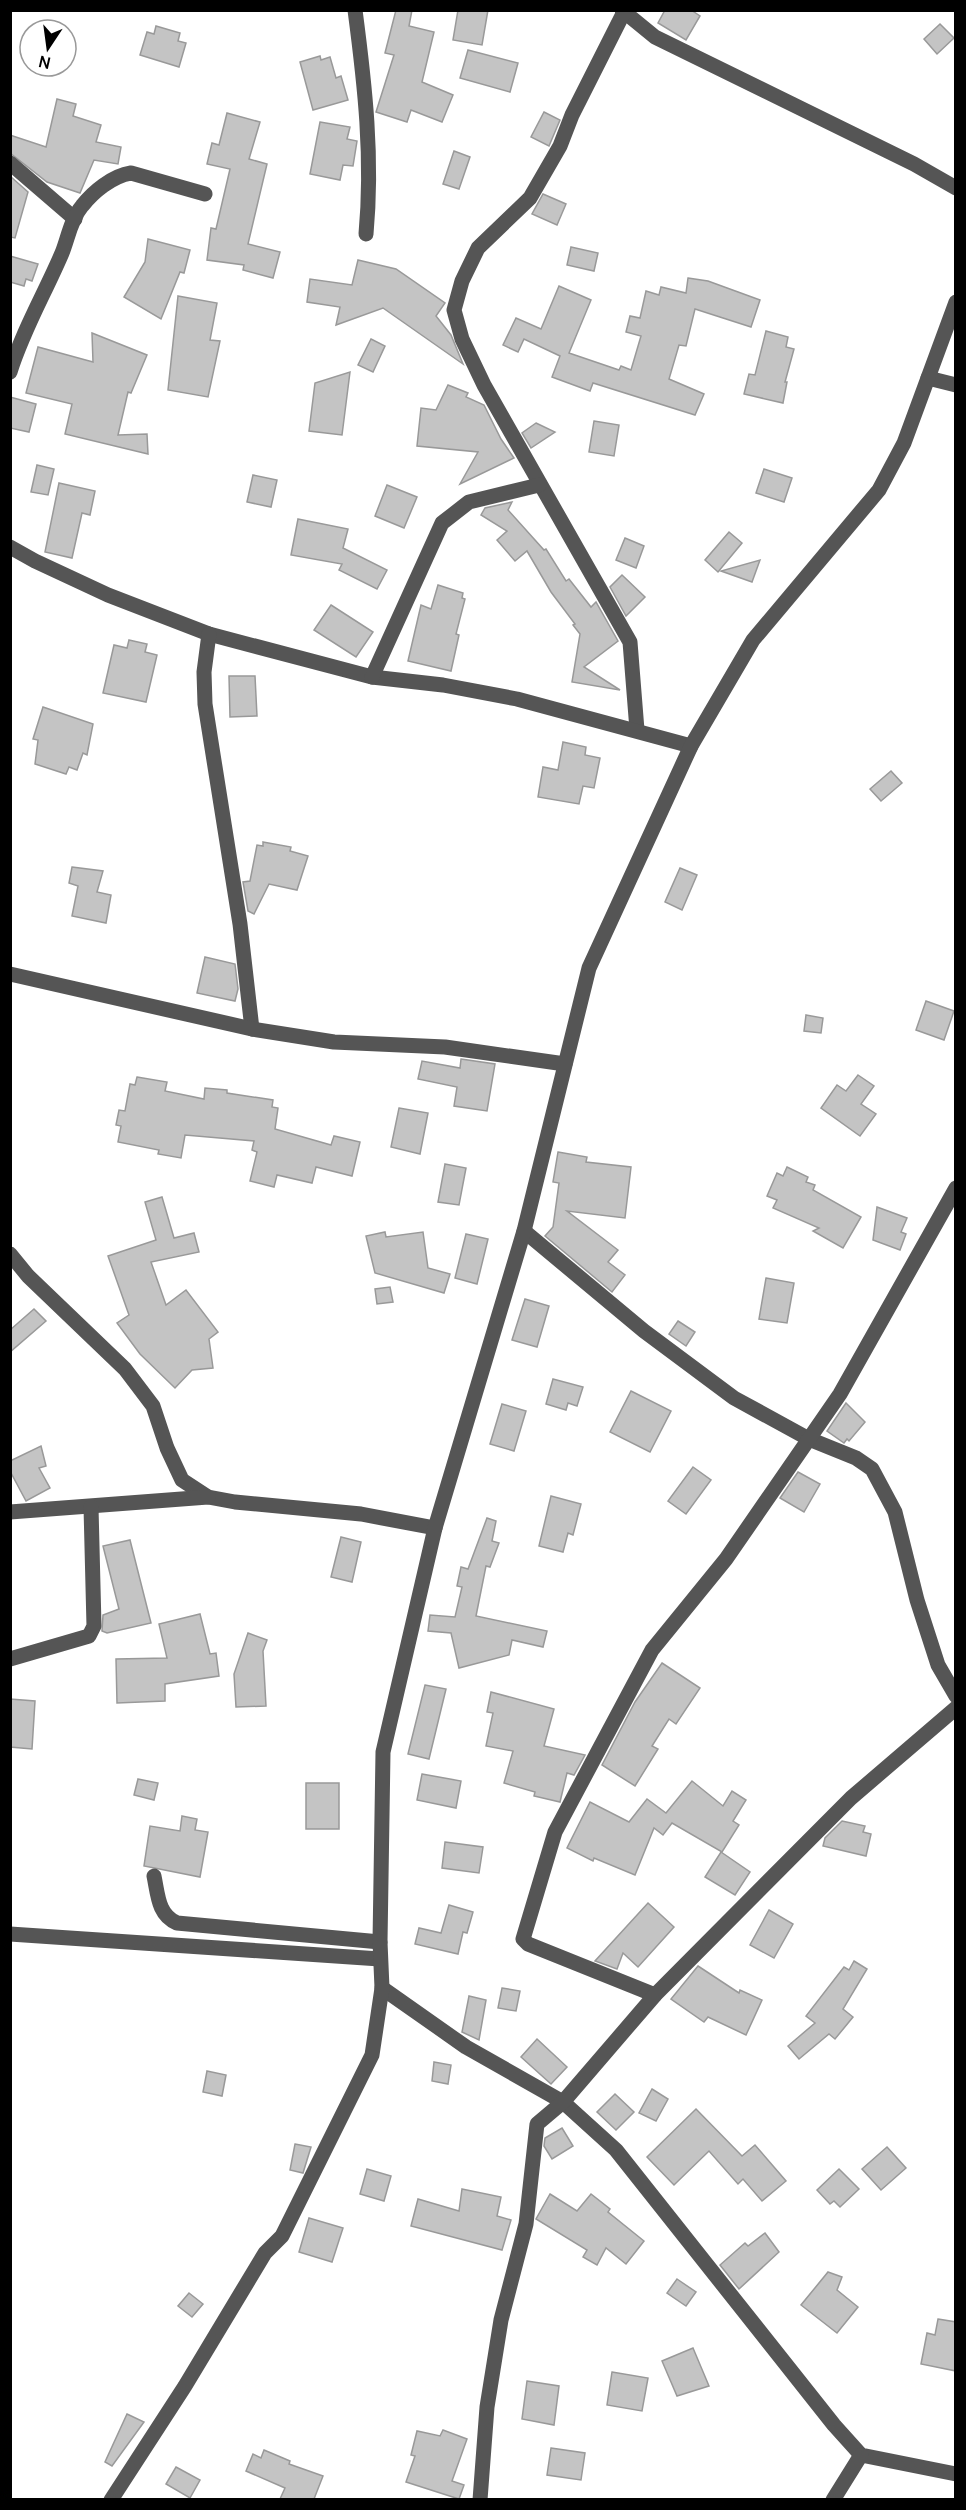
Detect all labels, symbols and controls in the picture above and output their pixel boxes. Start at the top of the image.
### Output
north arrow [18,18,78,78]
text: N [37,51,53,75]

